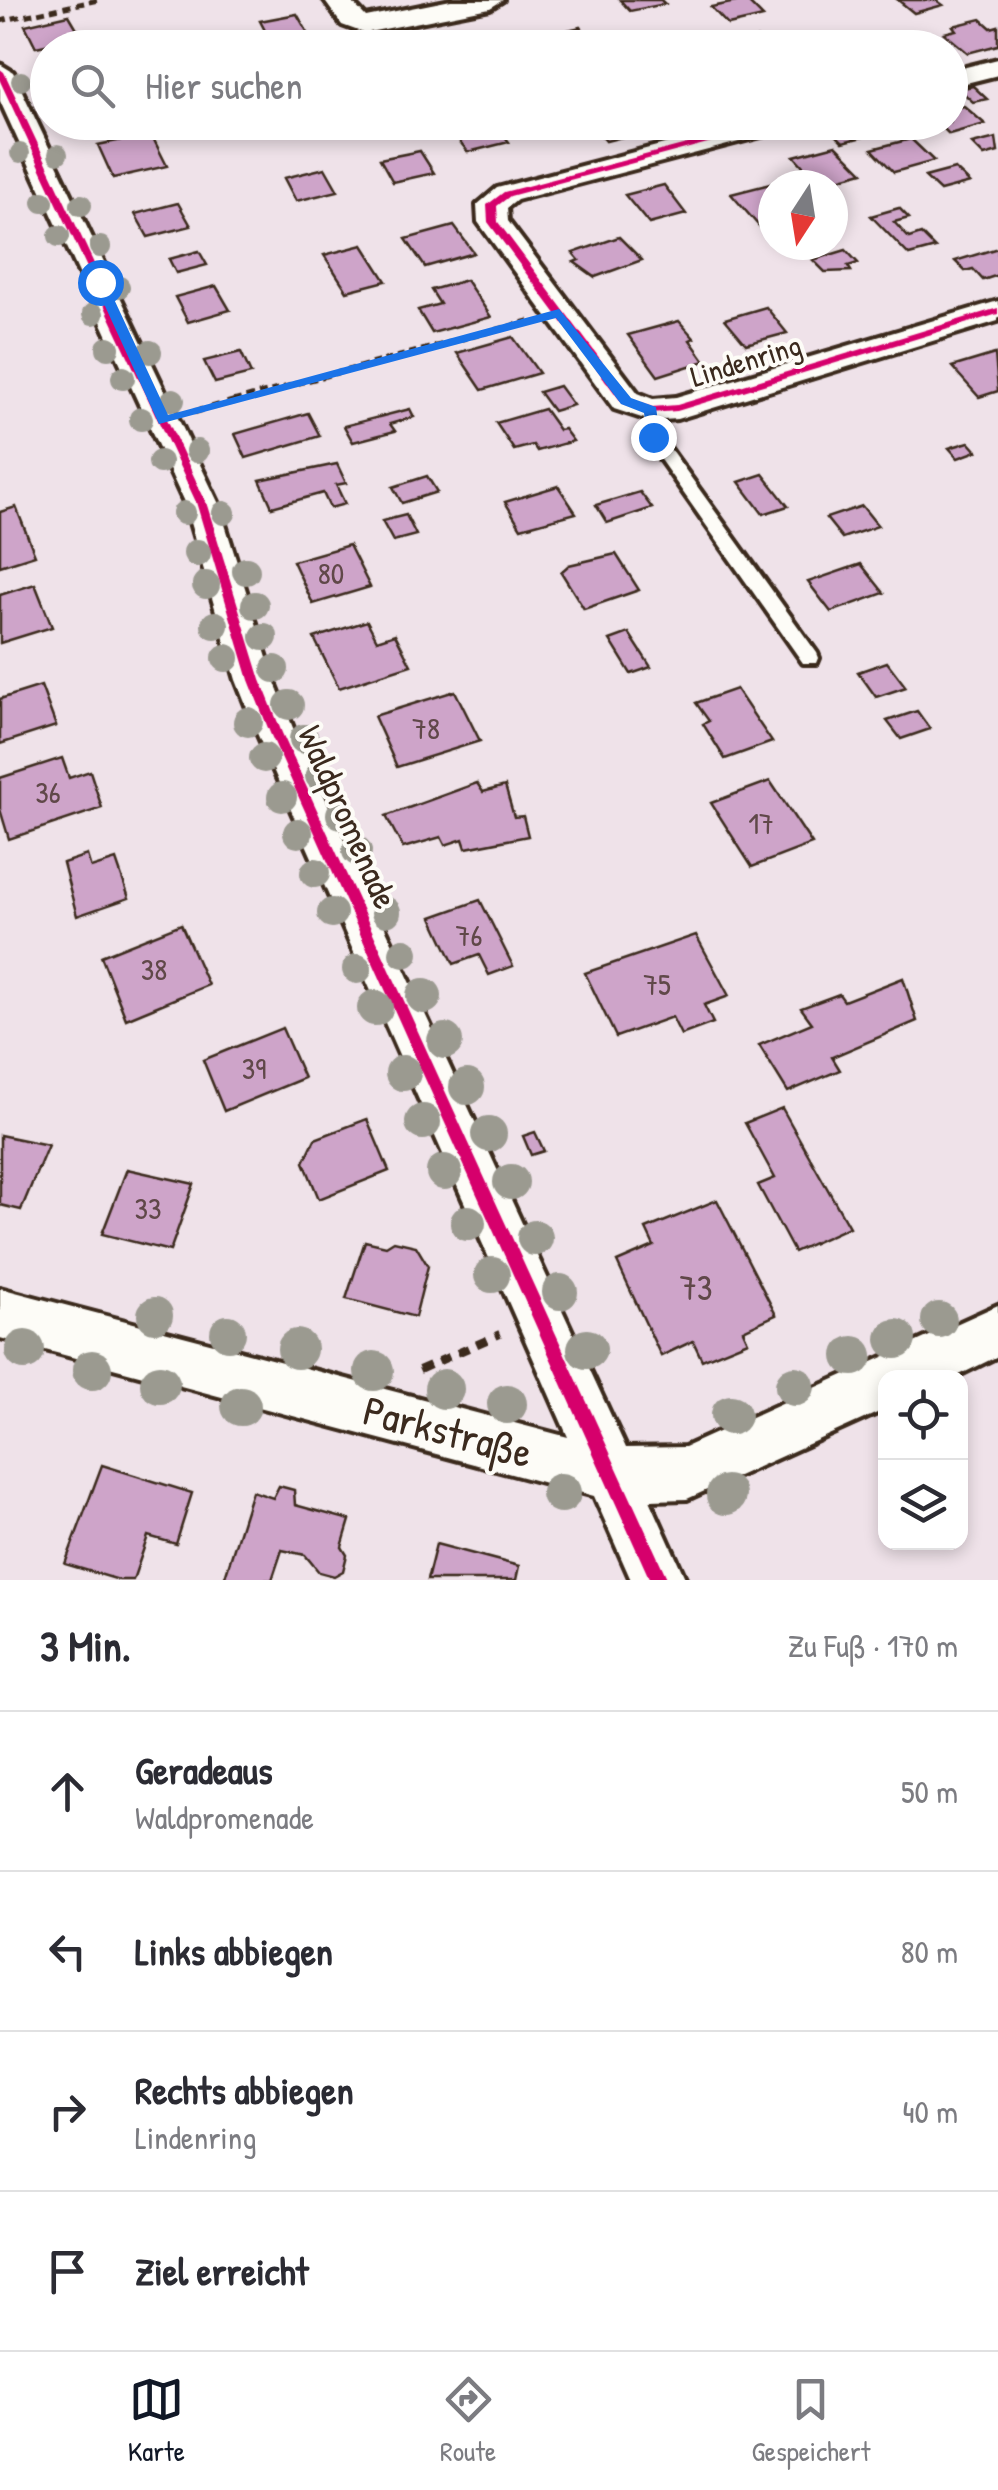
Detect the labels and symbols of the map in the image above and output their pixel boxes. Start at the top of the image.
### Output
north arrow [758,170,848,260]
route start [78,260,124,306]
street label: Lindenring [685,324,806,396]
route end [631,415,677,461]
house number: 80 [318,553,344,593]
house number: 78 [412,708,440,748]
street label: Waldpromenade [287,718,410,916]
house number: 36 [35,772,61,812]
house number: 17 [748,803,774,843]
house number: 76 [456,915,482,955]
house number: 38 [141,949,167,989]
house number: 75 [643,964,671,1004]
house number: 39 [242,1048,266,1088]
house number: 33 [135,1188,161,1228]
house number: 73 [679,1264,713,1311]
street label: Parkstraße [357,1381,539,1480]

